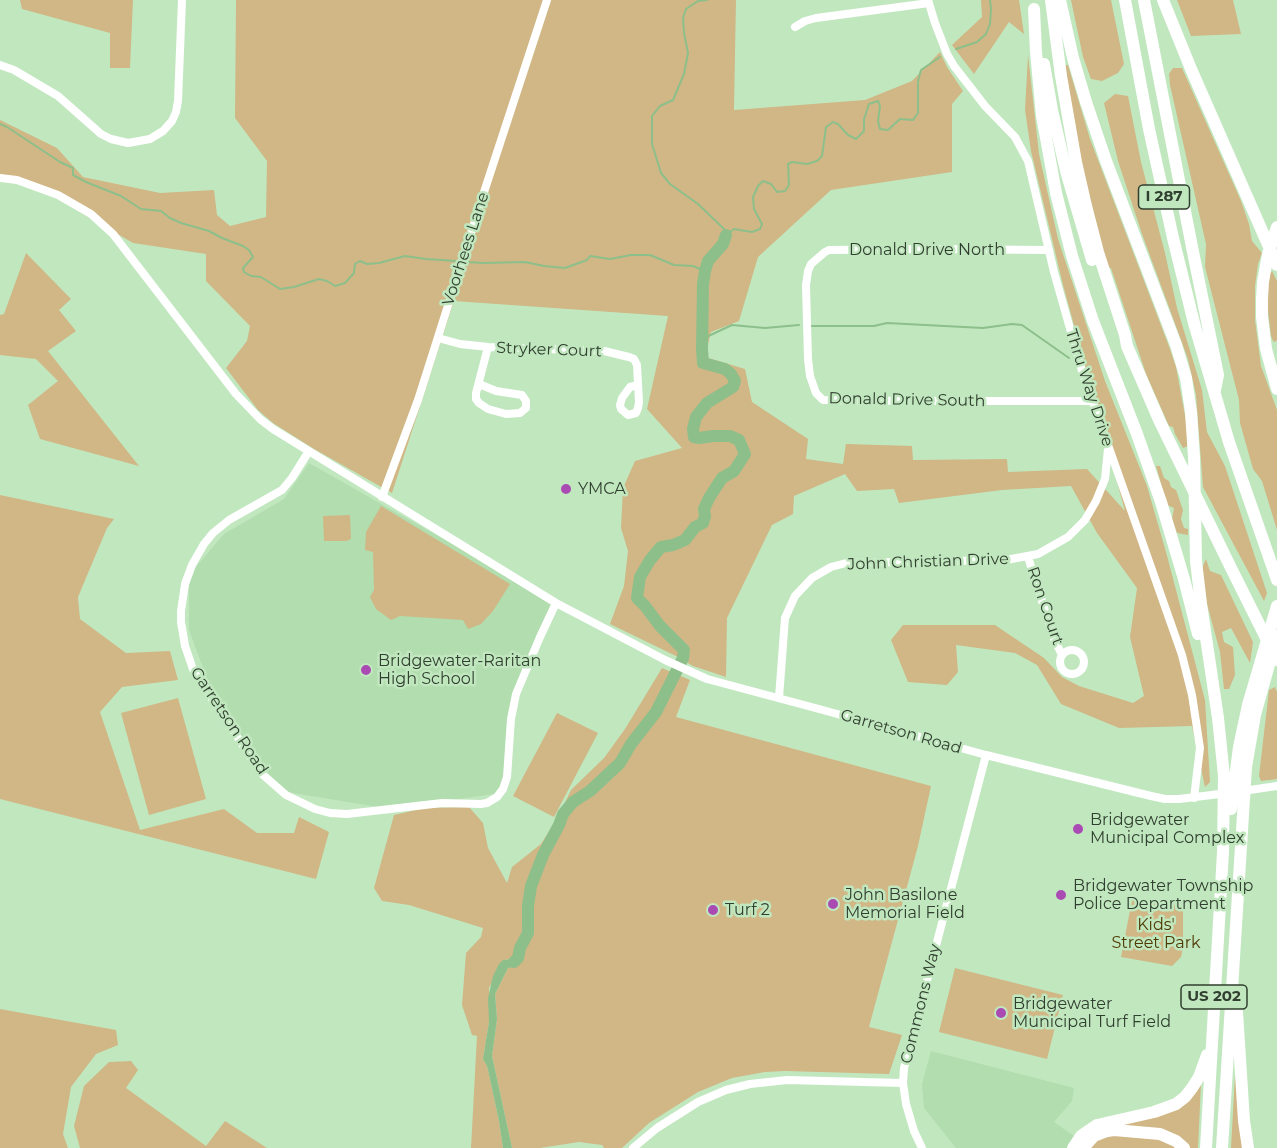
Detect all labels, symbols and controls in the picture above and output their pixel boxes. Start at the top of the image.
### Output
road number: I 287 [1138,185,1190,209]
street label: Voorhees Lane [439,190,493,308]
street label: Donald Drive North [849,240,1005,260]
street label: Thru Way Drive [1061,327,1117,449]
street label: Stryker Court [496,339,602,361]
street label: Donald Drive South [828,389,986,411]
place label: YMCA [578,479,626,499]
marker: YMCA [559,482,573,496]
street label: John Christian Drive [847,550,1009,574]
street label: Ron Court [1023,564,1067,648]
place label: Bridgewater-Raritan High School [378,651,541,689]
marker: Bridgewater-Raritan High School [359,663,373,677]
street label: Garretson Road [186,664,272,778]
street label: Garretson Road [838,706,964,758]
place label: Bridgewater Municipal Complex [1090,810,1244,848]
marker: Bridgewater Municipal Complex [1071,822,1085,836]
place label: Bridgewater Township Police Department [1073,876,1253,914]
place label: John Basilone Memorial Field [845,885,965,923]
marker: Bridgewater Township Police Department [1054,888,1068,902]
marker: John Basilone Memorial Field [826,897,840,911]
place label: Turf 2 [725,900,770,920]
marker: Turf 2 [706,903,720,917]
park label: Kids' Street Park [1111,915,1201,953]
street label: Commons Way [897,942,945,1066]
road number: US 202 [1181,985,1247,1009]
place label: Bridgewater Municipal Turf Field [1013,994,1171,1032]
marker: Bridgewater Municipal Turf Field [994,1006,1008,1020]

